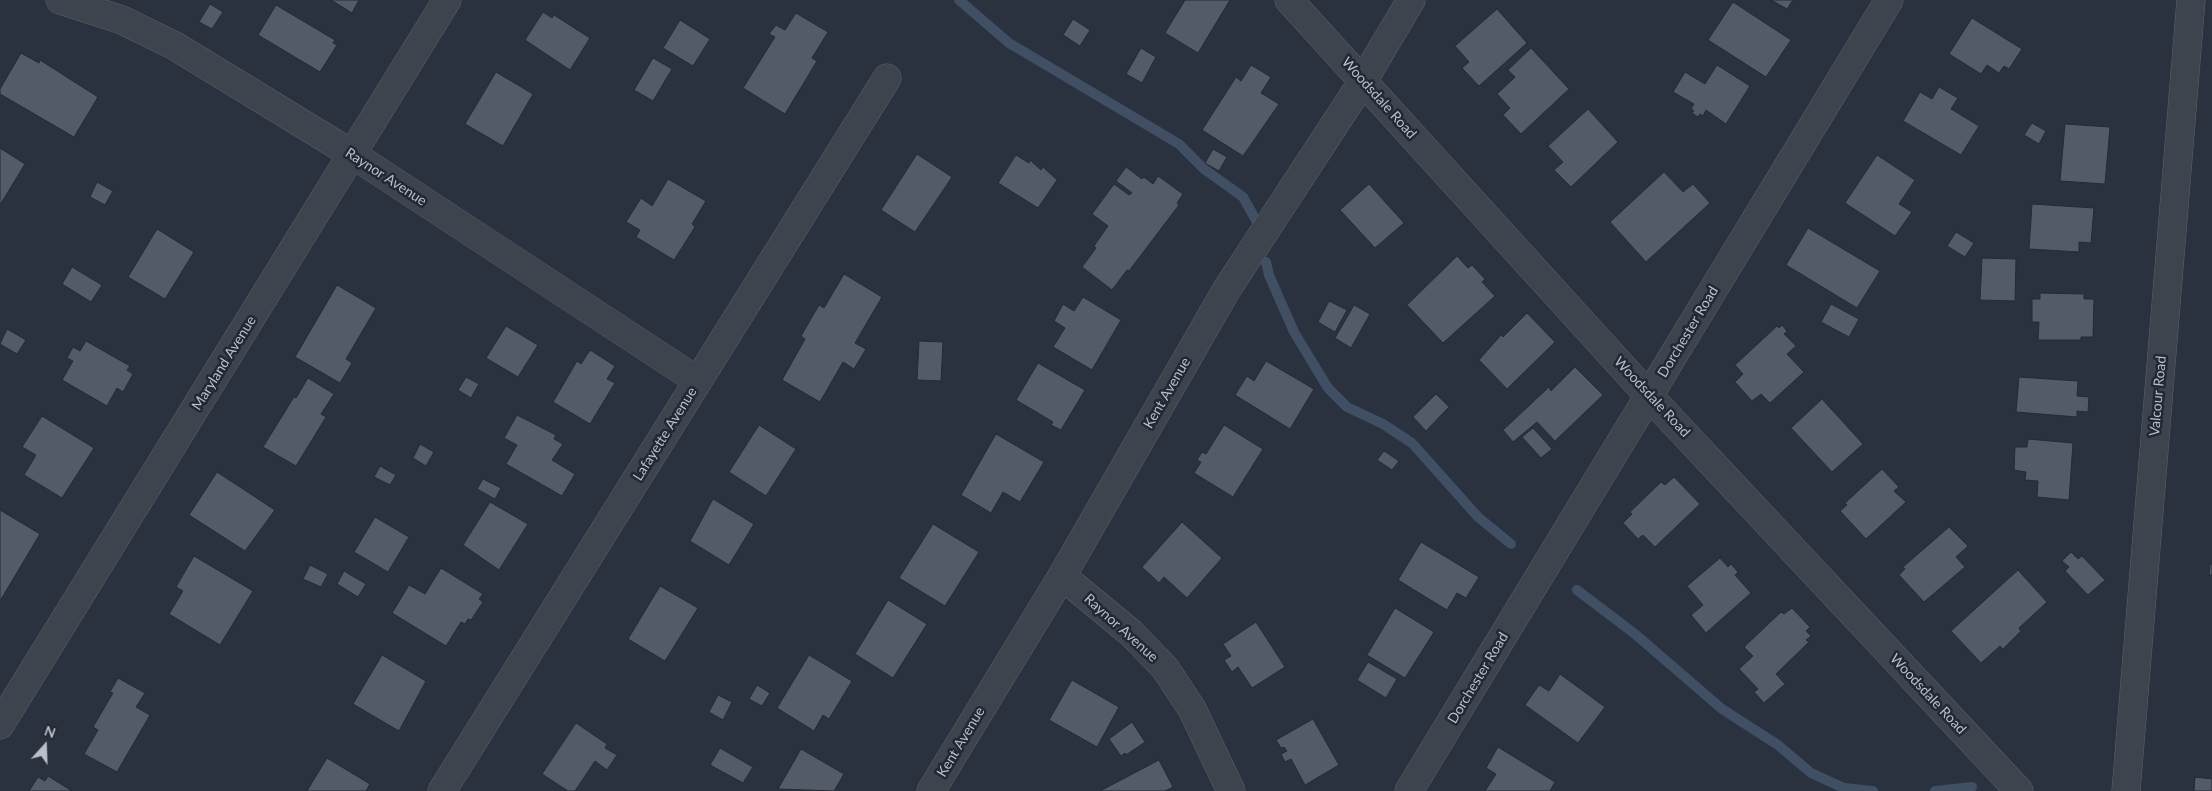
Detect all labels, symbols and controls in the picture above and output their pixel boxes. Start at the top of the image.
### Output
street label: Woodsdale Road [1338,54,1420,142]
street label: Raynor Avenue [342,145,430,209]
street label: Dorchester Road [1654,283,1722,381]
street label: Maryland Avenue [188,313,260,413]
street label: Woodsdale Road [1611,353,1693,441]
street label: Kent Avenue [1140,355,1194,431]
street label: Valcour Road [2146,355,2170,437]
street label: Lafayette Avenue [630,384,700,484]
street label: Raynor Avenue [1081,590,1161,666]
street label: Dorchester Road [1444,629,1512,727]
street label: Woodsdale Road [1887,650,1969,738]
street label: Kent Avenue [934,704,988,780]
north arrow [20,721,70,771]
text: N [42,722,58,741]

